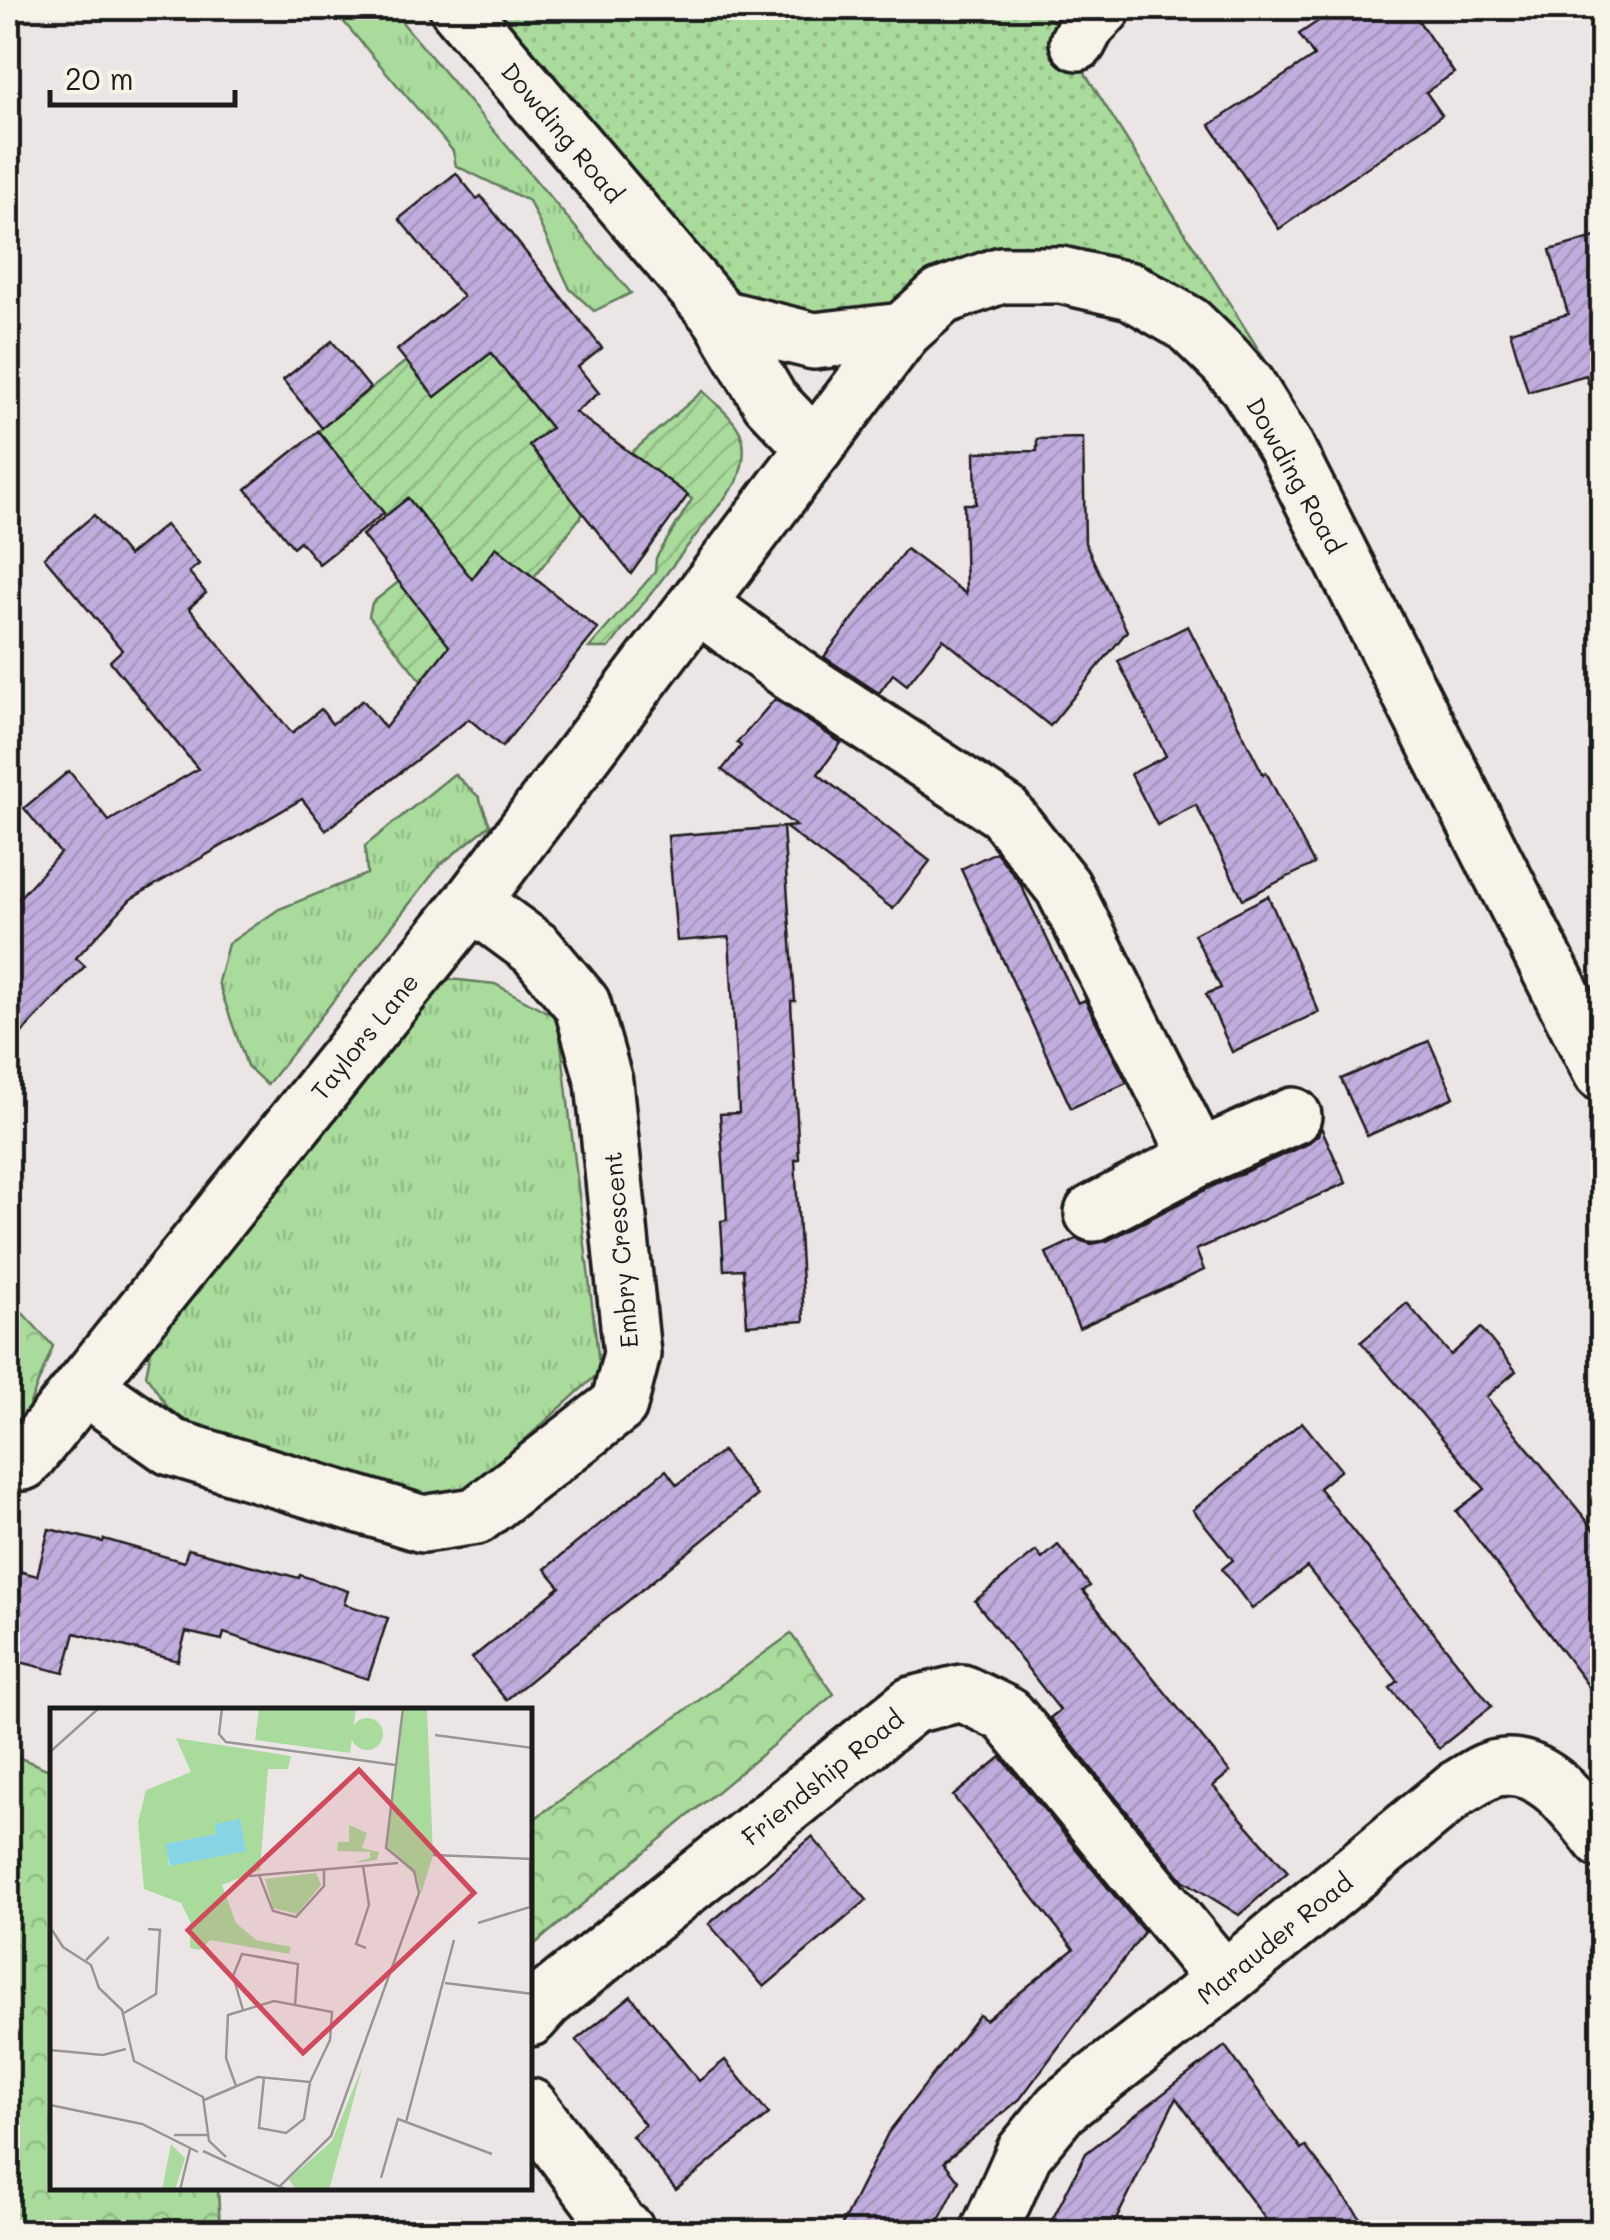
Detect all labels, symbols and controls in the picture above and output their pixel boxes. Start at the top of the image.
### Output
scale bar [50,45,235,107]
street label: Dowding Road [495,55,631,209]
text: 20 m [65,58,134,98]
street label: Dowding Road [1240,391,1352,559]
street label: Taylors Lane [303,966,426,1107]
street label: Embry Crescent [595,1150,646,1349]
street label: Friendship Road [735,1702,909,1852]
inset map [50,1708,532,2190]
street label: Marauder Road [1190,1865,1358,2011]

